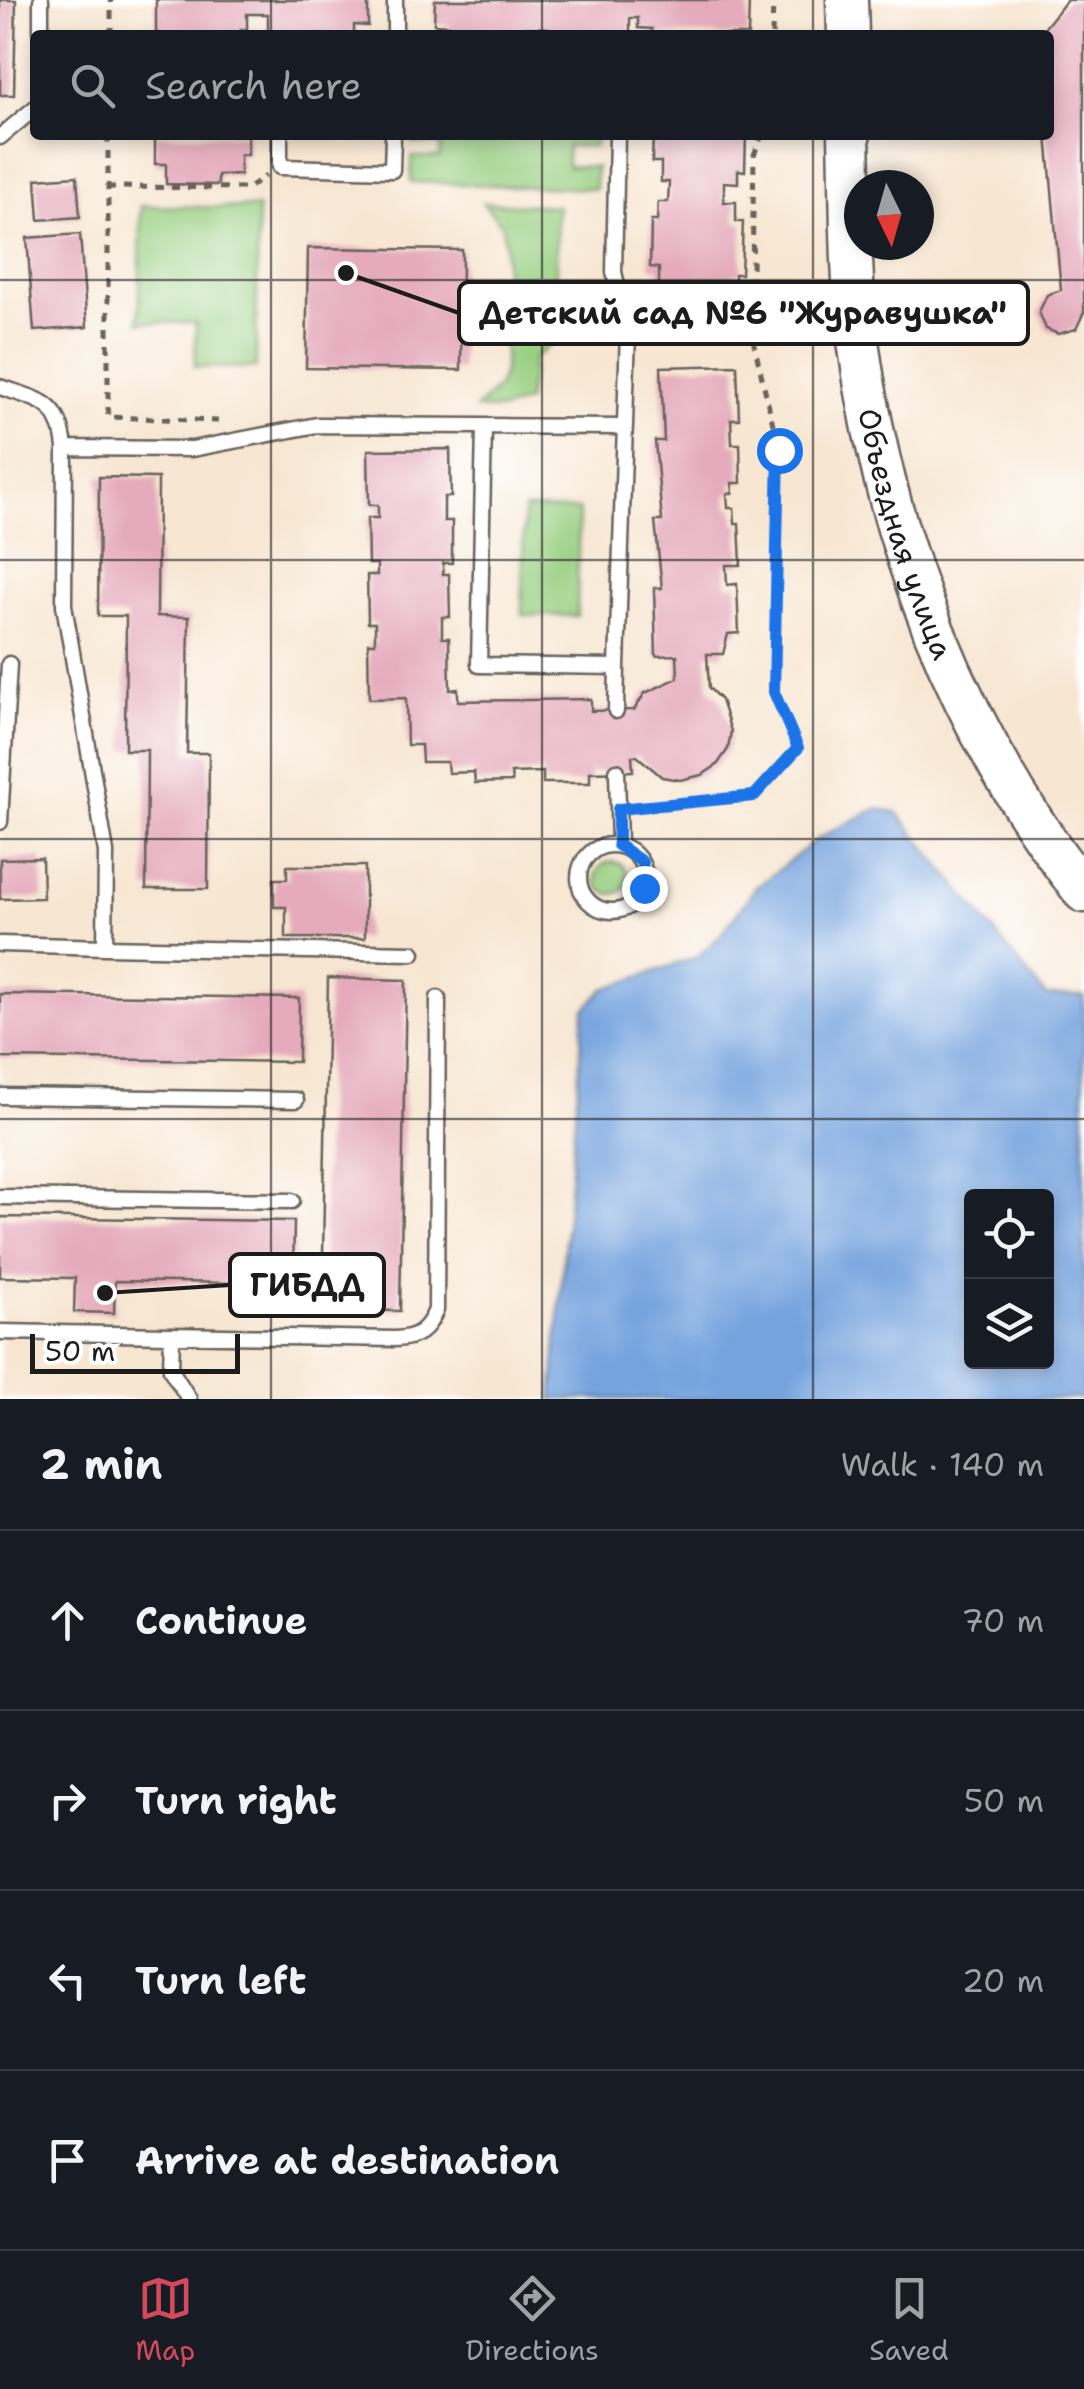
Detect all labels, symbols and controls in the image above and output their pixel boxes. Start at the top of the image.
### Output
search box [30,30,1054,140]
icon: search [65,58,120,113]
text: Search here [145,60,362,111]
north arrow [844,170,934,260]
callout: Детский сад №6 "Журавушка" [459,282,1028,344]
text: Детский сад №6 "Журавушка" [479,291,1007,334]
street label: Объездная улица [849,405,964,666]
route start [757,428,803,474]
route end [622,866,668,912]
map controls [964,1189,1054,1369]
button: locate [964,1189,1054,1279]
callout: ГИБДД [230,1254,384,1316]
text: ГИБДД [250,1263,364,1306]
button: layers [964,1279,1054,1369]
scale bar [30,1329,240,1374]
text: 50 m [45,1332,115,1370]
text: 2 min [40,1436,162,1492]
text: Walk · 140 m [841,1443,1044,1486]
icon: ahead [40,1593,95,1648]
text: Continue [135,1595,307,1646]
text: 70 m [961,1599,1044,1642]
icon: right [40,1773,95,1828]
text: Turn right [135,1775,337,1826]
text: 50 m [964,1779,1044,1822]
icon: left [40,1953,95,2008]
text: Turn left [135,1955,307,2006]
text: 20 m [962,1959,1044,2002]
icon: arrive [40,2133,95,2188]
text: Arrive at destination [135,2135,559,2186]
tab: Map [135,2271,195,2369]
tab: Directions [466,2271,599,2369]
tab: Saved [869,2271,949,2369]

